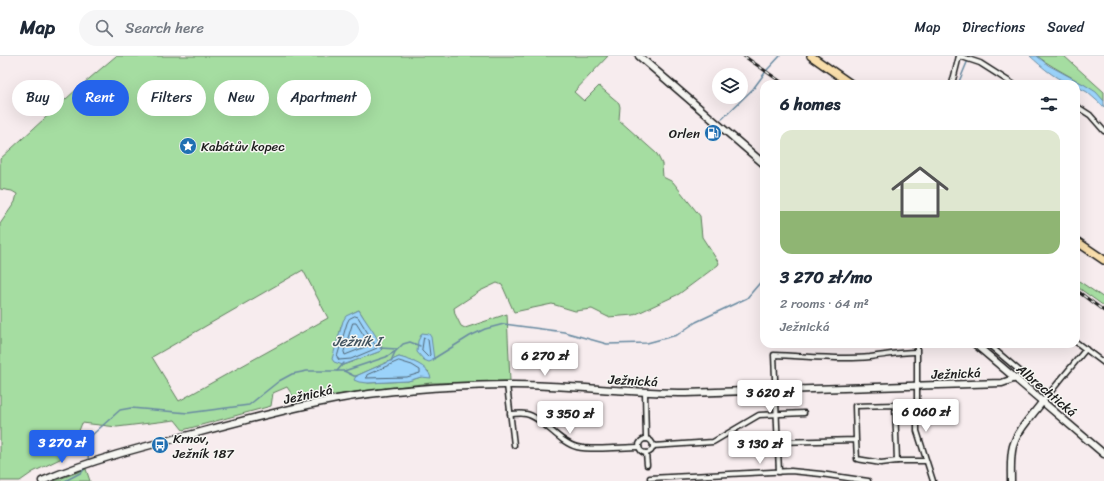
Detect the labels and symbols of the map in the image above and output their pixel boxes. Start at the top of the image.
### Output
place label: Orlen [669,122,700,145]
fuel station icon: Orlen [703,123,723,143]
place label: Kabátův kopec [201,135,285,158]
place icon: Kabátův kopec [178,136,198,156]
water label: Ježník I [333,329,385,354]
pin: 6 270 zł [504,343,586,377]
street label: Albrechtická [1010,357,1082,423]
street label: Ježnická [930,361,982,386]
street label: Ježnická [607,368,659,393]
street label: Ježnická [281,378,335,411]
pin: 3 620 zł [729,380,811,414]
pin: 6 060 zł [885,399,967,433]
pin: 3 350 zł [529,401,611,435]
place label: Krnov, Ježník 187 [172,427,235,465]
pin: 3 270 zł [21,430,103,464]
pin: 3 130 zł [719,431,801,465]
bus stop icon: Krnov, Ježník 187 [150,435,170,455]

